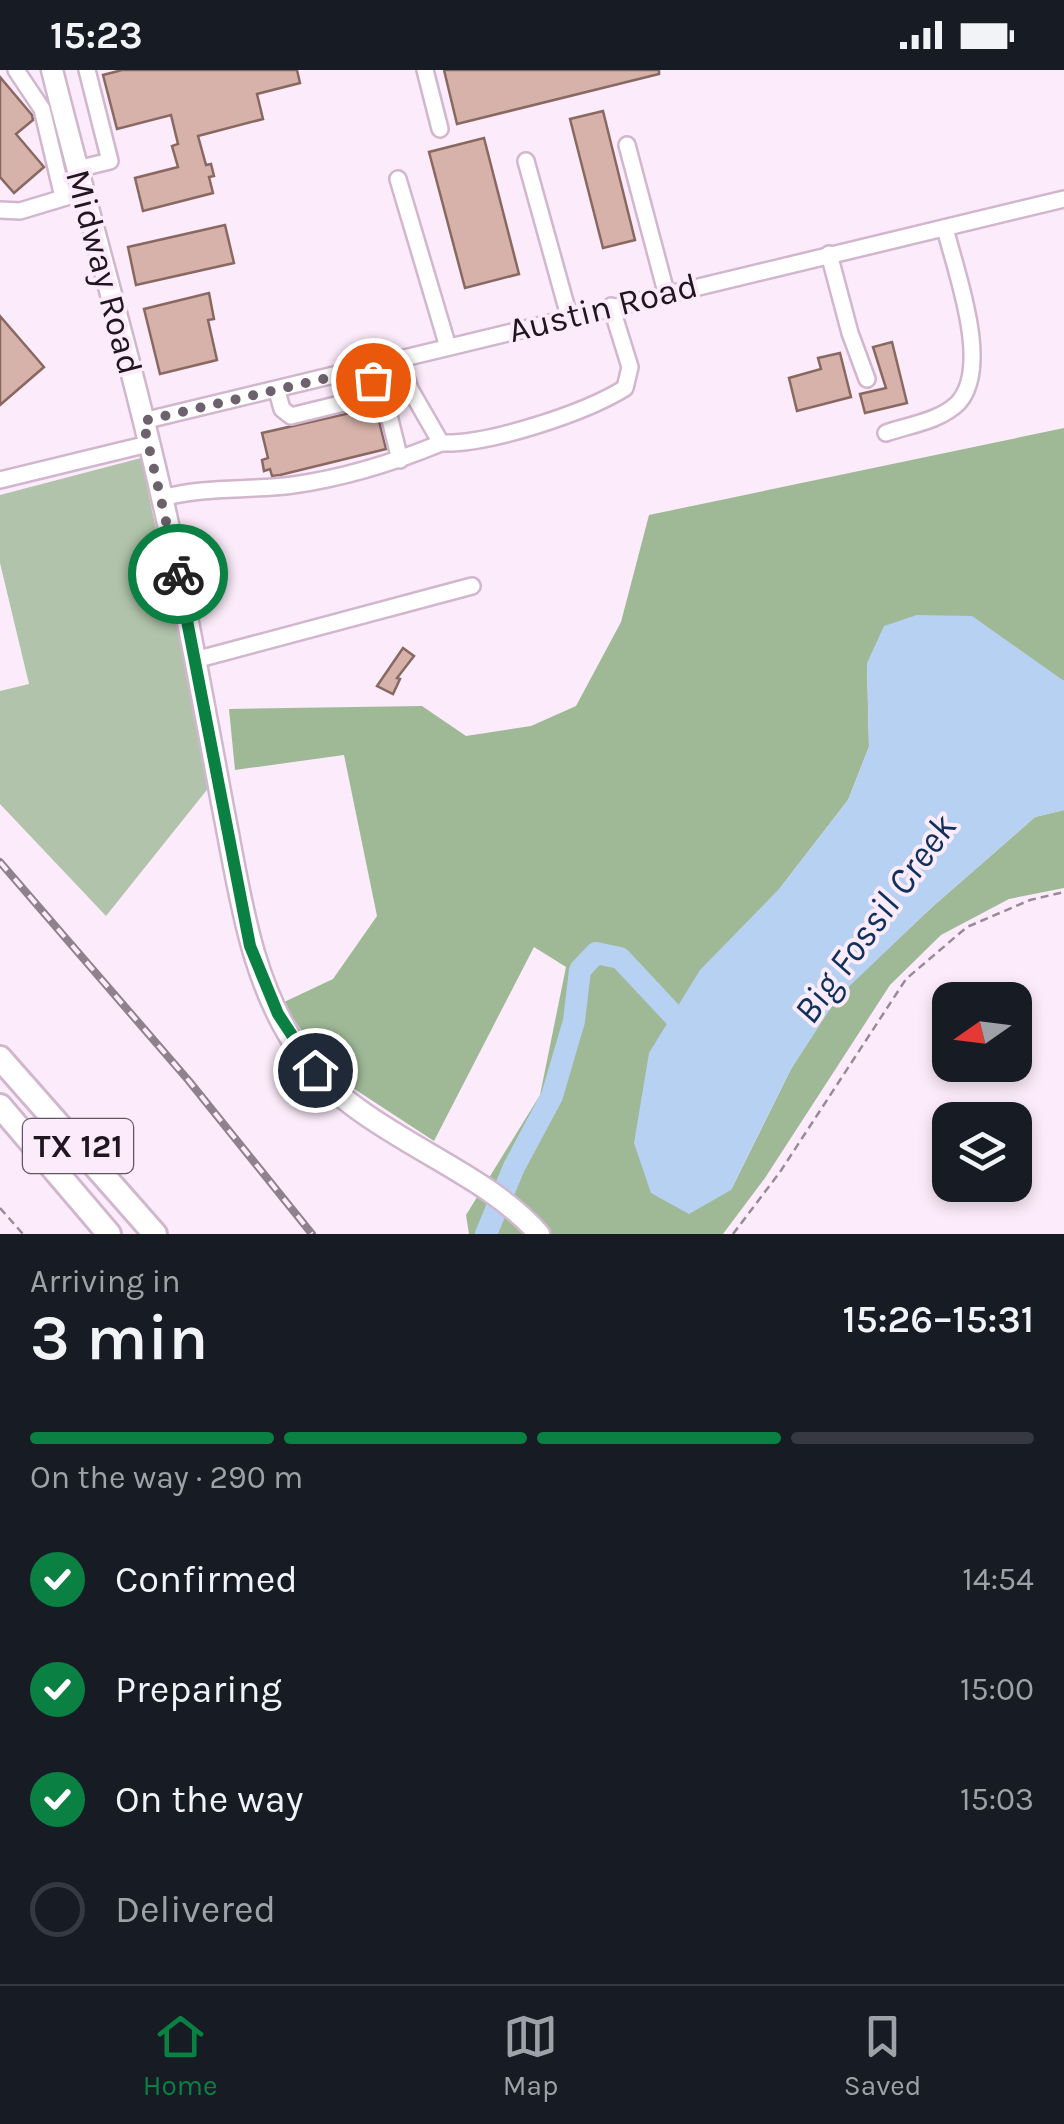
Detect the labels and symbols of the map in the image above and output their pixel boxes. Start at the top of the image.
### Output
street label: Midway Road [57,165,151,379]
street label: Austin Road [504,265,702,351]
pin [331,338,416,423]
courier [128,524,228,624]
water label: Big Fossil Creek [784,805,966,1032]
north arrow [932,982,1032,1082]
pin [273,1028,358,1113]
road number: TX 121 [23,1119,133,1173]

